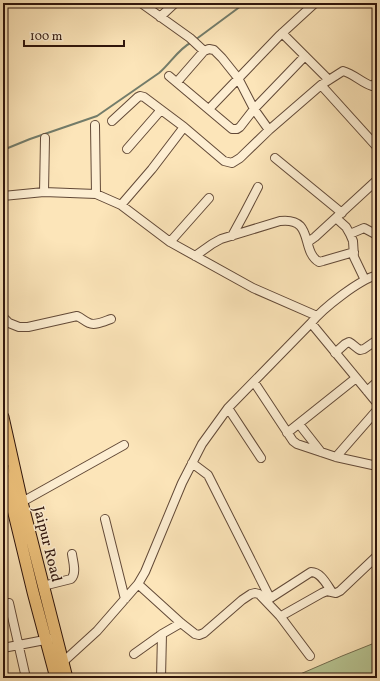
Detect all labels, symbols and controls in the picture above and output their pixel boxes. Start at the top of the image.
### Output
scale bar [24,22,124,48]
text: 100 m [30,29,63,45]
street label: Jaipur Road [27,504,66,584]

